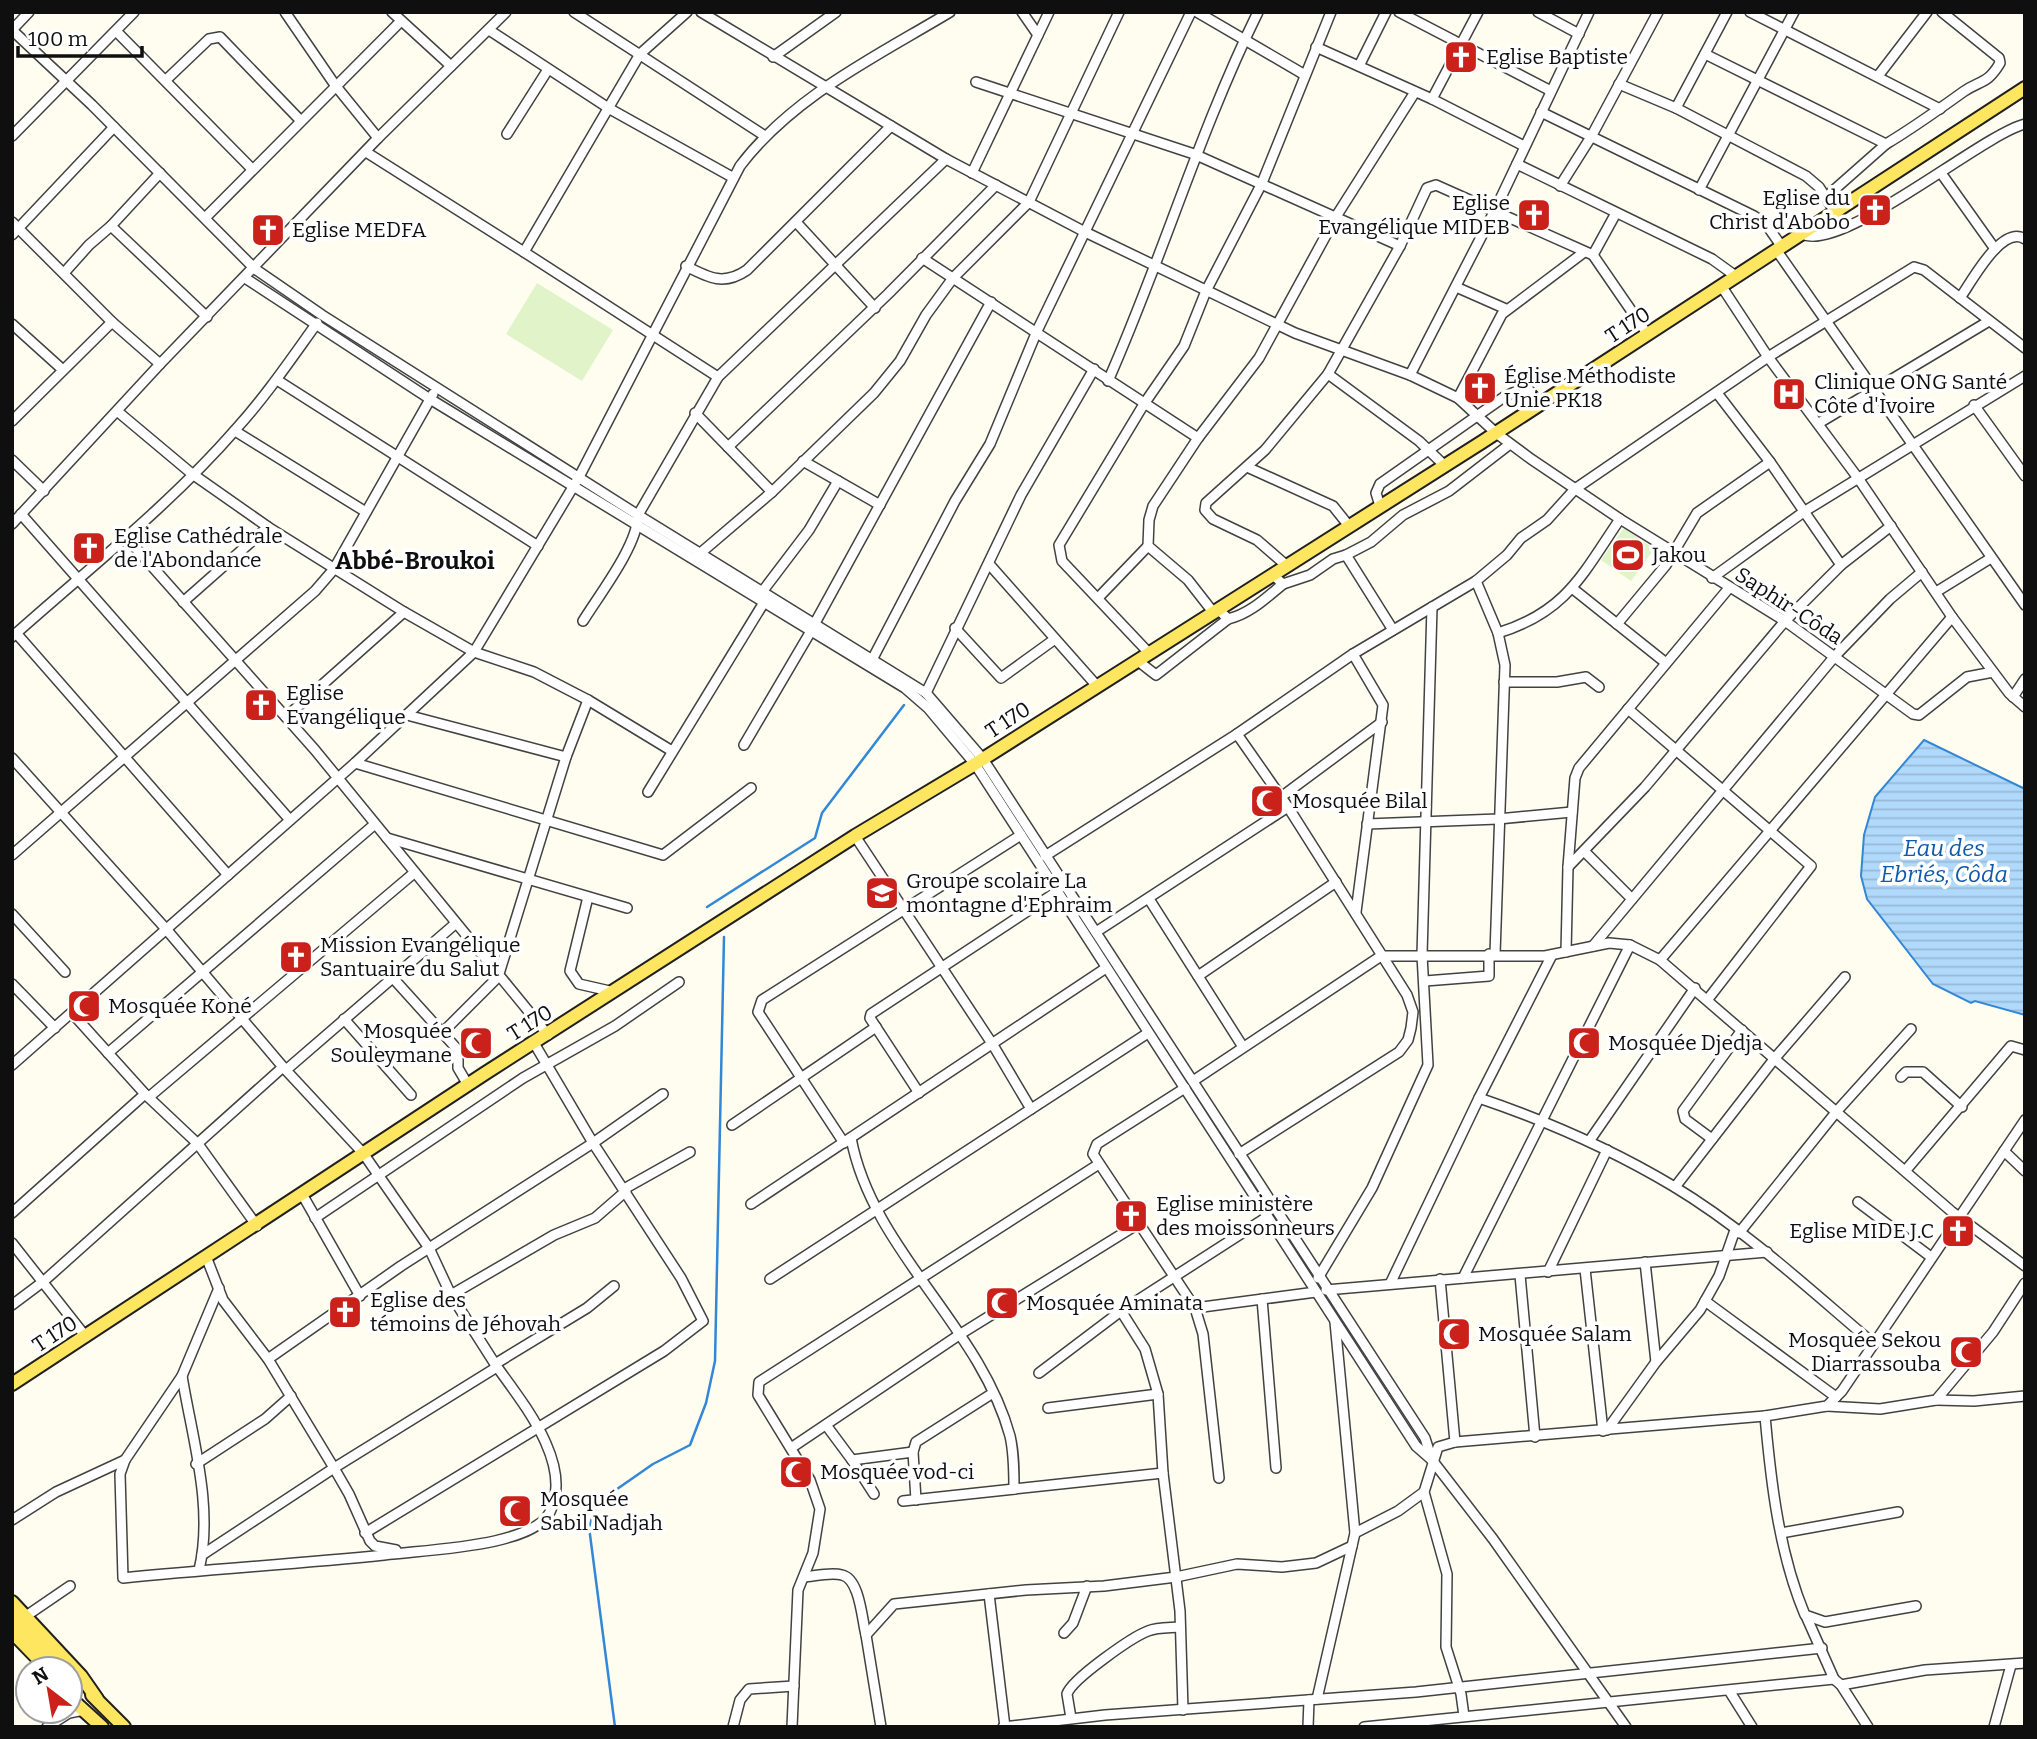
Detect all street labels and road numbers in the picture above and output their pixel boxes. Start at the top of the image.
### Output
street label: T 170 [1601,301,1655,349]
street label: Saphir-Côda [1730,562,1848,651]
street label: T 170 [981,696,1035,744]
street label: T 170 [503,999,557,1047]
street label: T 170 [28,1310,82,1358]

